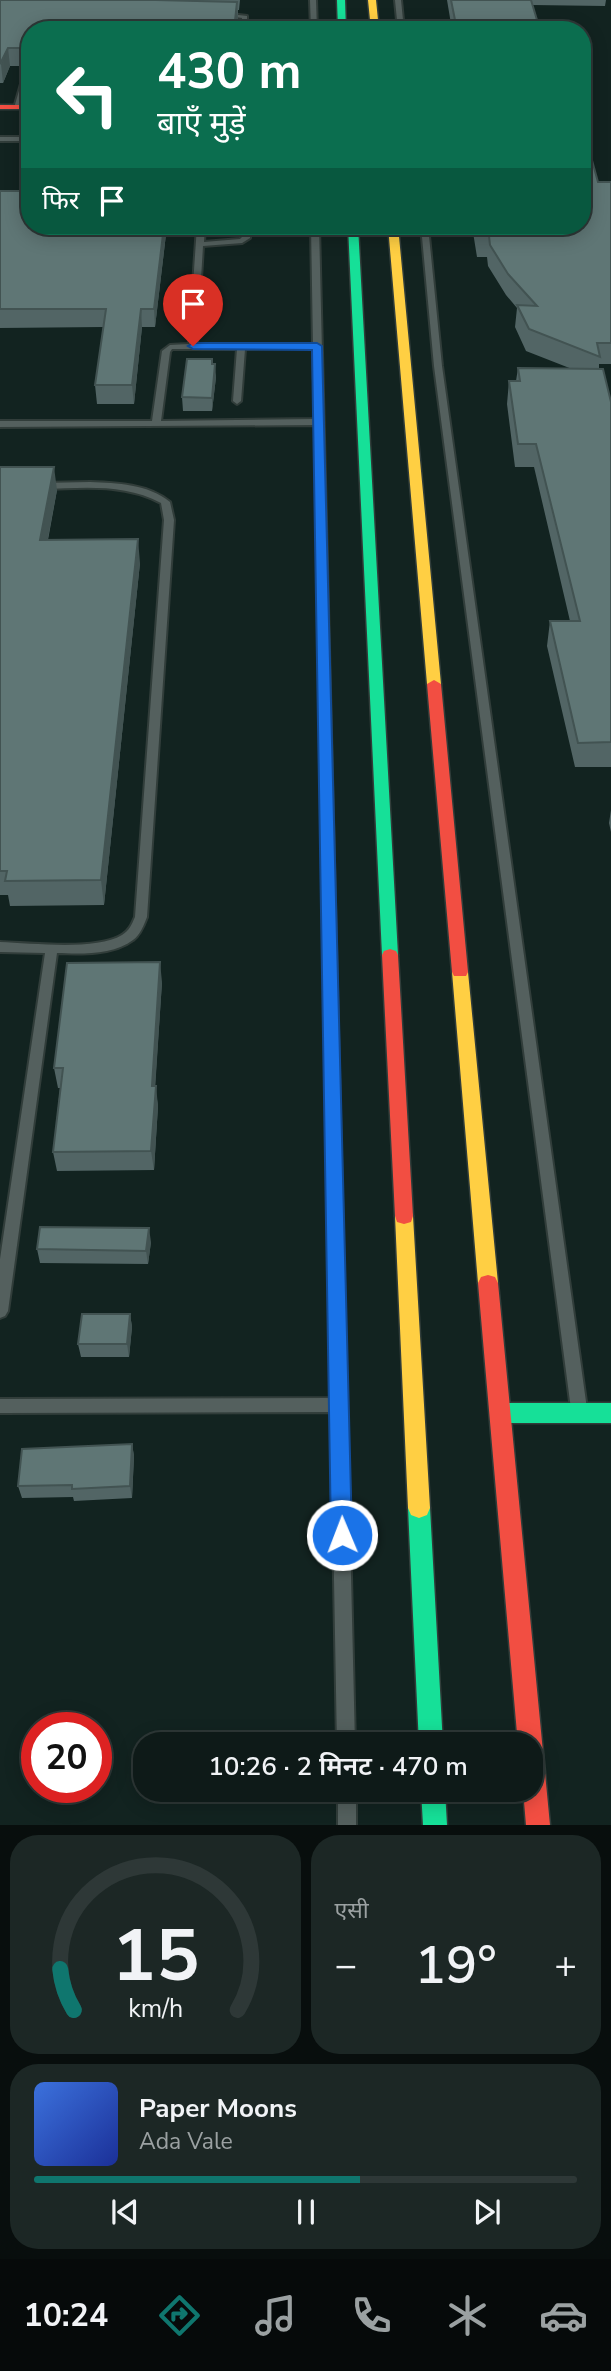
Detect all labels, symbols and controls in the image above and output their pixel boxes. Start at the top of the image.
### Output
text: 430 m [157,38,301,105]
icon: left [42,49,133,140]
text: बाएँ मुड़ें [157,102,246,145]
icon: arrive [93,182,131,220]
text: फिर [42,183,79,218]
pin [163,274,223,346]
icon: arrive [174,285,212,323]
position arrow [305,1498,379,1572]
speed limit sign: 20 [21,1712,112,1803]
text: 10:26 · 2 मिनट · 470 m [208,1749,468,1784]
text: एसी [335,1895,369,1926]
text: 15 [112,1907,199,2007]
text: 19° [415,1930,497,2001]
text: − [335,1940,357,1991]
text: + [554,1940,577,1991]
text: km/h [128,1992,183,2026]
text: Paper Moons [139,2091,297,2126]
text: Ada Vale [139,2126,233,2157]
icon: previous [106,2193,144,2231]
icon: pause [287,2193,325,2231]
icon: next [468,2193,506,2231]
icon: directions [155,2291,204,2340]
icon: music [251,2291,300,2340]
icon: phone [347,2291,396,2340]
icon: climate [443,2291,492,2340]
icon: car [539,2291,588,2340]
text: 10:24 [23,2294,108,2337]

